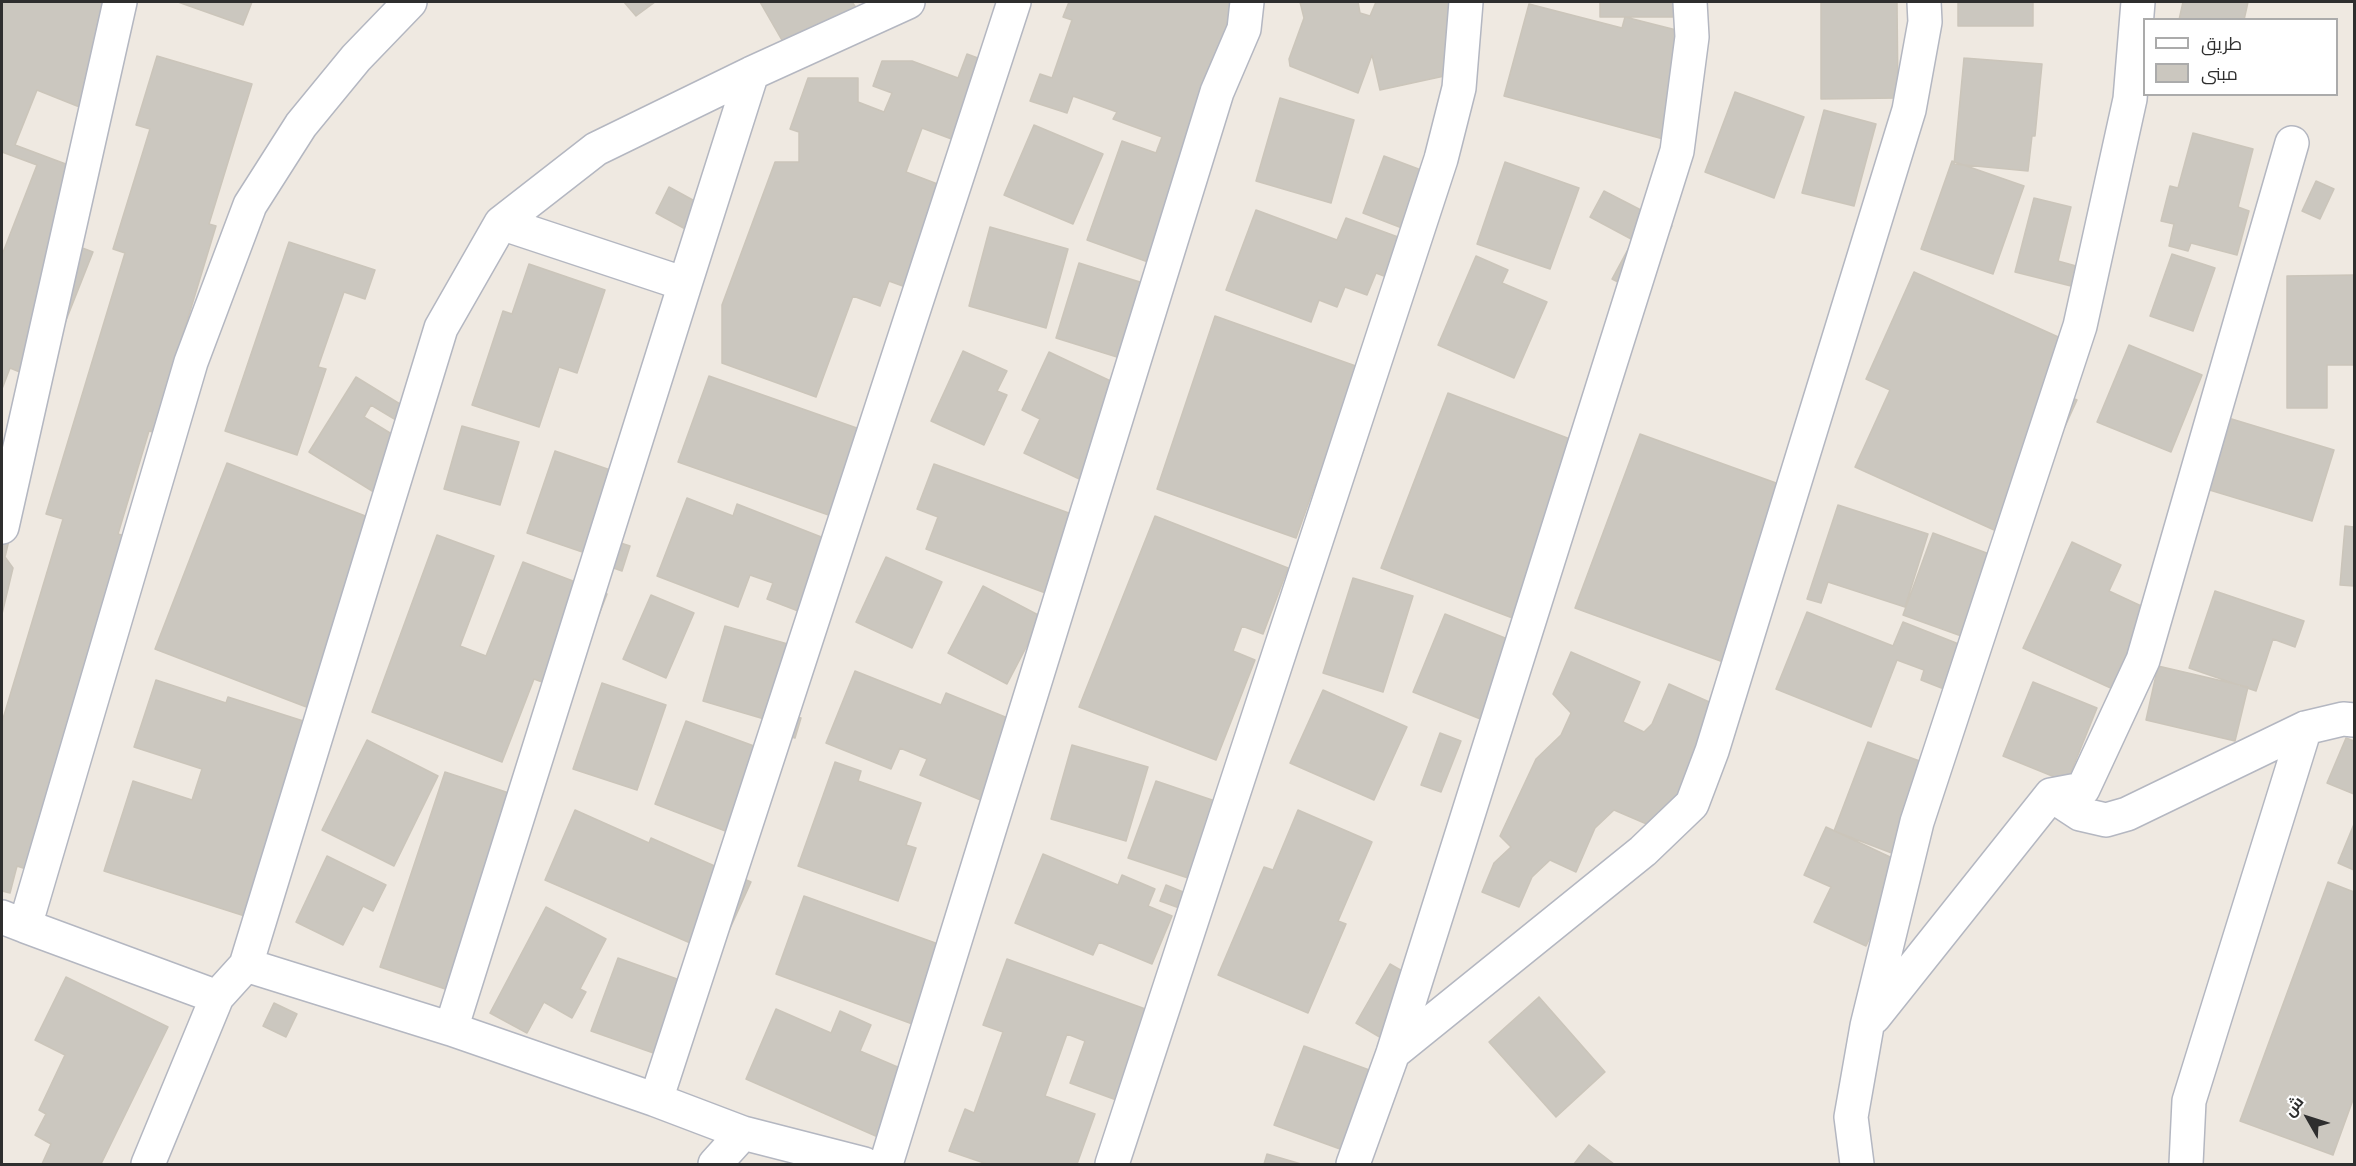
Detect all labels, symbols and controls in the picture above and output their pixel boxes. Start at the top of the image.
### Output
legend [2143,18,2338,96]
text: طريق [2201,32,2242,56]
text: مبنى [2201,62,2238,86]
north arrow [2278,1088,2338,1148]
text: ش [2279,1092,2308,1121]

